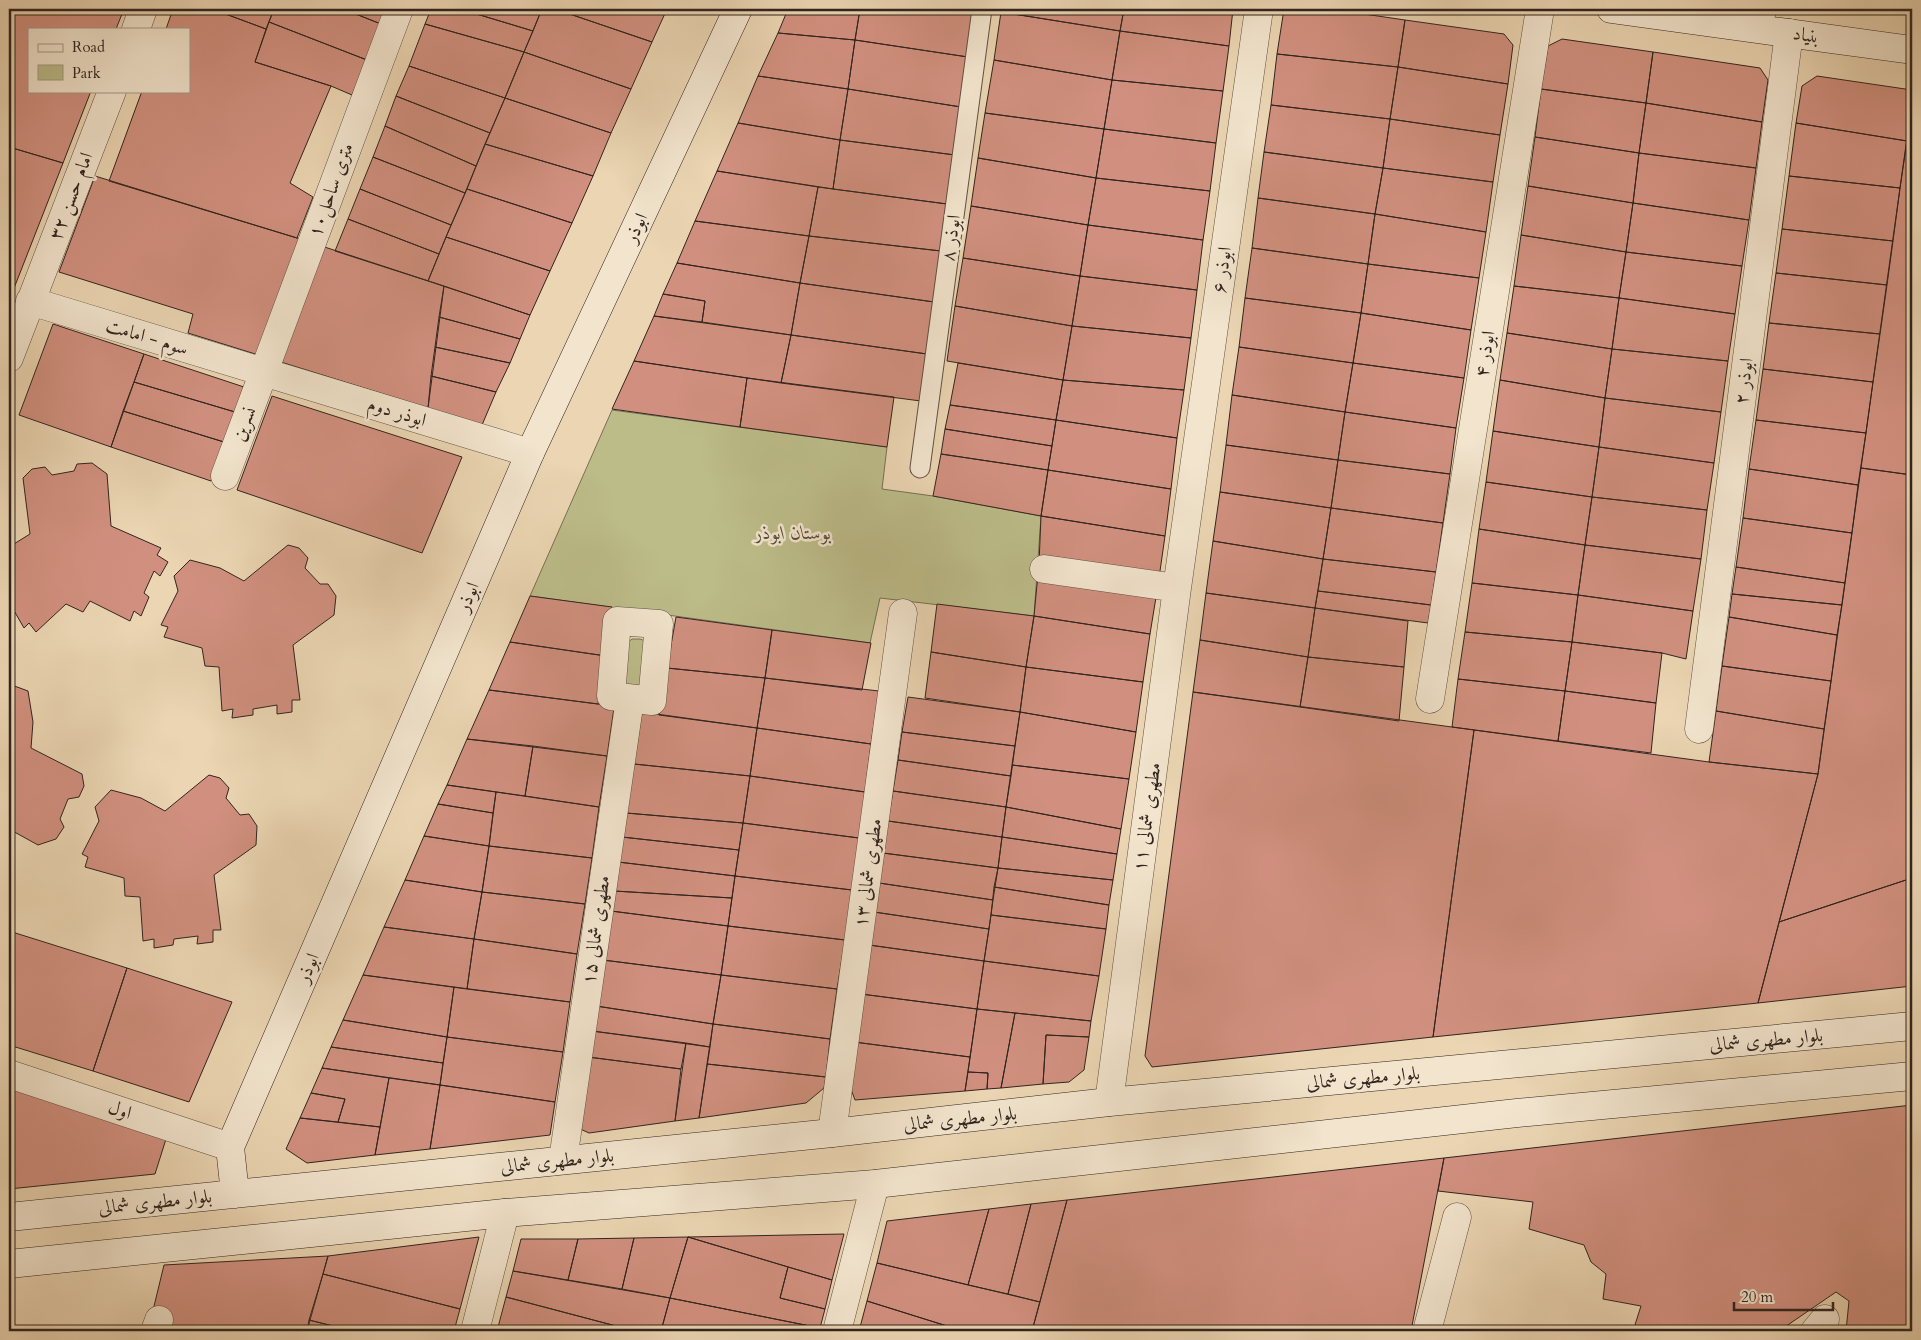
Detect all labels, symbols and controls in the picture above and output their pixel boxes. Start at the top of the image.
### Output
street label: بنیاد [1791,20,1821,50]
legend [28,28,190,92]
text: Road [72,37,105,57]
text: Park [72,63,101,83]
street label: ۱۰متری ساحل [302,139,360,241]
street label: امام حسن ۳۲ [42,148,102,245]
street label: ابوذر [617,209,654,249]
street label: ابوذر ۸ [935,213,967,263]
street label: ابوذر ۶ [1206,245,1238,295]
street label: سوم - امامت [102,312,191,365]
street label: ابوذر ۴ [1469,329,1501,379]
street label: ابوذر ۲ [1728,356,1760,406]
street label: ابوذر دوم [364,391,430,436]
street label: نسرین [226,403,262,445]
park label: بوستان ابوذر [753,520,832,546]
street label: ابوذر [449,578,486,618]
street label: مطهری شمالی ۱۱ [1126,761,1168,873]
street label: مطهری شمالی ۱۳ [847,817,889,929]
street label: مطهری شمالی ۱۵ [575,874,617,986]
street label: ابوذر [289,949,326,989]
street label: بلوار مطهری شمالی [1708,1022,1824,1058]
street label: بلوار مطهری شمالی [1305,1060,1421,1096]
street label: اول [105,1094,135,1126]
street label: بلوار مطهری شمالی [902,1100,1018,1138]
street label: بلوار مطهری شمالی [499,1142,615,1180]
street label: بلوار مطهری شمالی [97,1183,213,1221]
scale bar [1734,1280,1832,1312]
text: 20 m [1741,1287,1773,1307]

